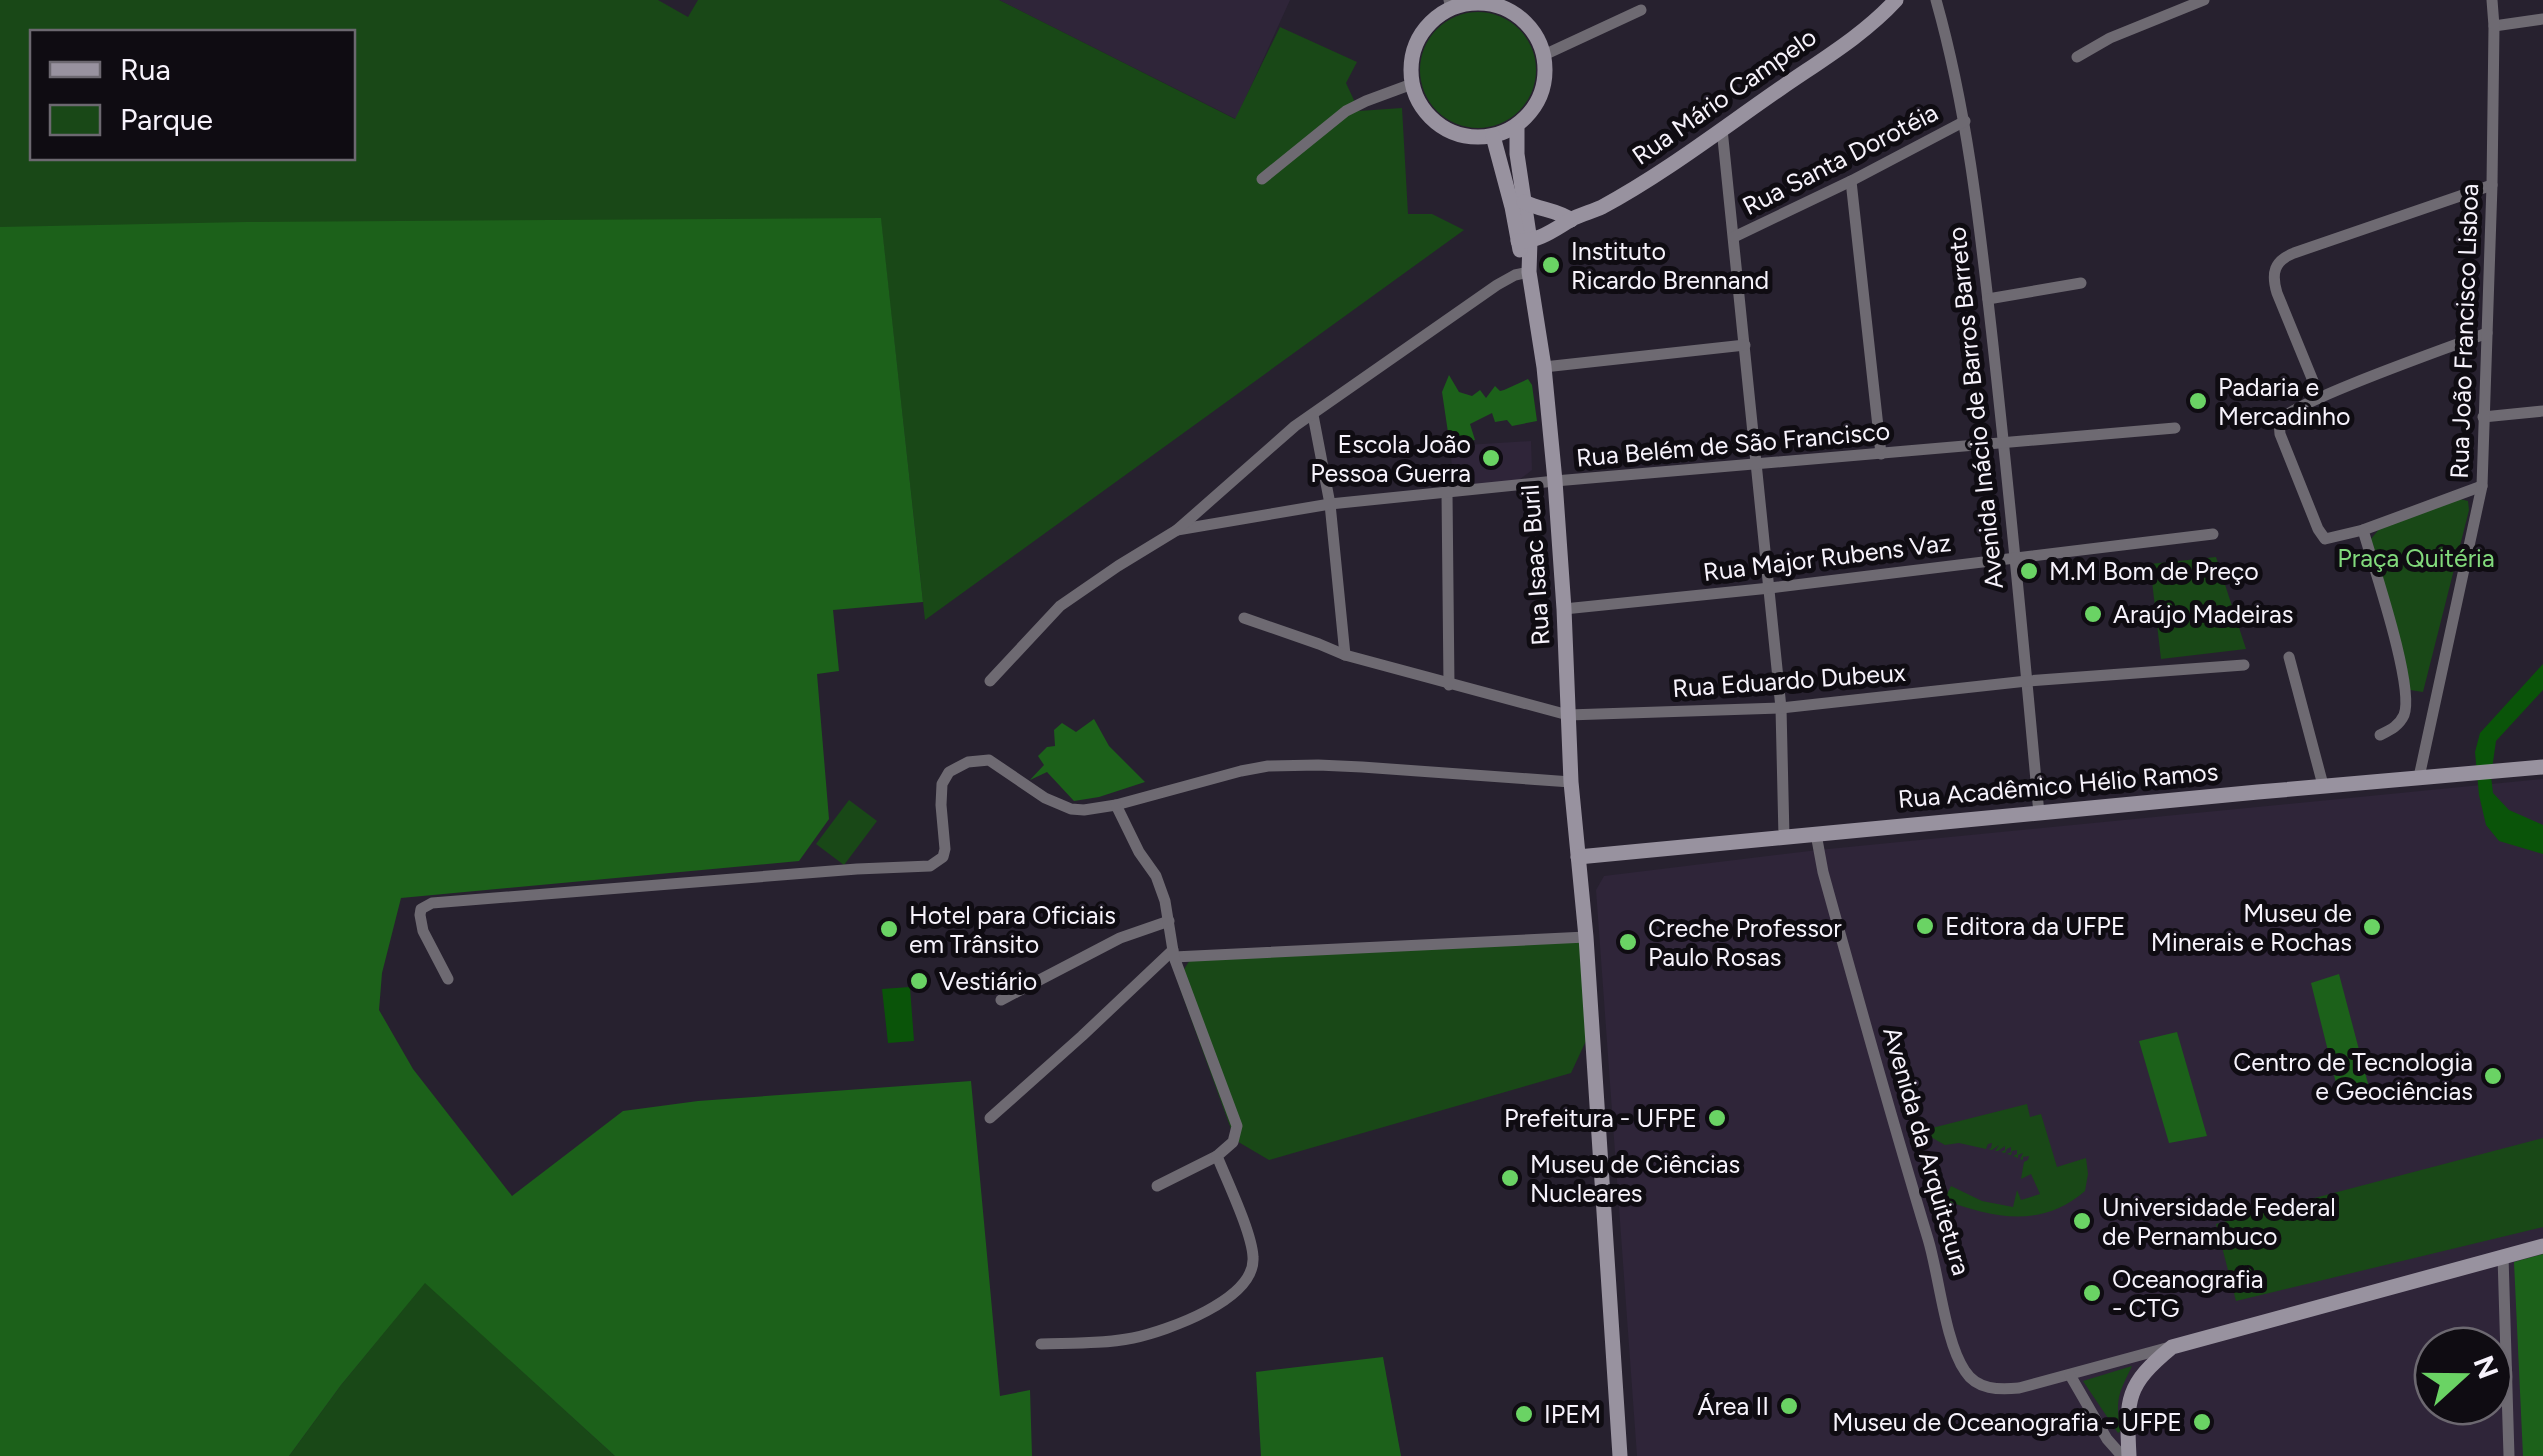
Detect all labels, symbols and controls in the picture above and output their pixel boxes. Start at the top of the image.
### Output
street label: Rua Mário Campelo [1626,21,1822,171]
legend [30,30,355,160]
text: Rua [120,51,171,88]
street label: Rua Santa Dorotéia [1737,97,1943,221]
text: Parque [120,101,213,138]
street label: Rua João Francisco Lisboa [2444,183,2484,479]
street label: Avenida Inácio de Barros Barreto [1941,225,2009,591]
place label: Instituto Ricardo Brennand [1571,236,1769,295]
marker: Instituto Ricardo Brennand [1540,254,1562,276]
place label: Padaria e Mercadinho [2218,372,2350,431]
marker: Padaria e Mercadinho [2187,390,2209,412]
street label: Rua Belém de São Francisco [1575,415,1891,473]
place label: Escola João Pessoa Guerra [1310,429,1471,488]
marker: Escola João Pessoa Guerra [1480,447,1502,469]
street label: Rua Isaac Buril [1514,484,1556,646]
street label: Rua Major Rubens Vaz [1701,527,1953,587]
park label: Praça Quitéria [2337,543,2495,573]
place label: M.M Bom de Preço [2049,556,2259,586]
marker: M.M Bom de Preço [2018,560,2040,582]
place label: Araújo Madeiras [2113,599,2293,629]
marker: Araújo Madeiras [2082,603,2104,625]
street label: Rua Eduardo Dubeux [1671,657,1907,703]
street label: Rua Acadêmico Hélio Ramos [1897,756,2219,814]
place label: Museu de Minerais e Rochas [2151,898,2352,957]
place label: Hotel para Oficiais em Trânsito [909,900,1116,959]
place label: Editora da UFPE [1945,911,2126,941]
place label: Creche Professor Paulo Rosas [1648,913,1842,972]
marker: Editora da UFPE [1914,915,1936,937]
marker: Museu de Minerais e Rochas [2361,916,2383,938]
marker: Hotel para Oficiais em Trânsito [878,918,900,940]
marker: Creche Professor Paulo Rosas [1617,931,1639,953]
place label: Vestiário [939,966,1037,996]
marker: Vestiário [908,970,930,992]
street label: Avenida da Arquitetura [1877,1023,1977,1279]
place label: Centro de Tecnologia e Geociências [2233,1047,2473,1106]
marker: Centro de Tecnologia e Geociências [2482,1065,2504,1087]
place label: Prefeitura - UFPE [1504,1103,1697,1133]
marker: Prefeitura - UFPE [1706,1107,1728,1129]
place label: Museu de Ciências Nucleares [1530,1149,1740,1208]
marker: Museu de Ciências Nucleares [1499,1167,1521,1189]
place label: Universidade Federal de Pernambuco [2102,1192,2336,1251]
marker: Universidade Federal de Pernambuco [2071,1210,2093,1232]
place label: Oceanografia - CTG [2112,1264,2263,1323]
marker: Oceanografia - CTG [2081,1282,2103,1304]
north arrow [2413,1326,2513,1426]
text: N [2467,1351,2506,1383]
place label: Área II [1697,1391,1769,1421]
marker: Área II [1778,1395,1800,1417]
place label: IPEM [1544,1399,1601,1429]
marker: IPEM [1513,1403,1535,1425]
place label: Museu de Oceanografia - UFPE [1832,1407,2182,1437]
marker: Museu de Oceanografia - UFPE [2191,1411,2213,1433]

